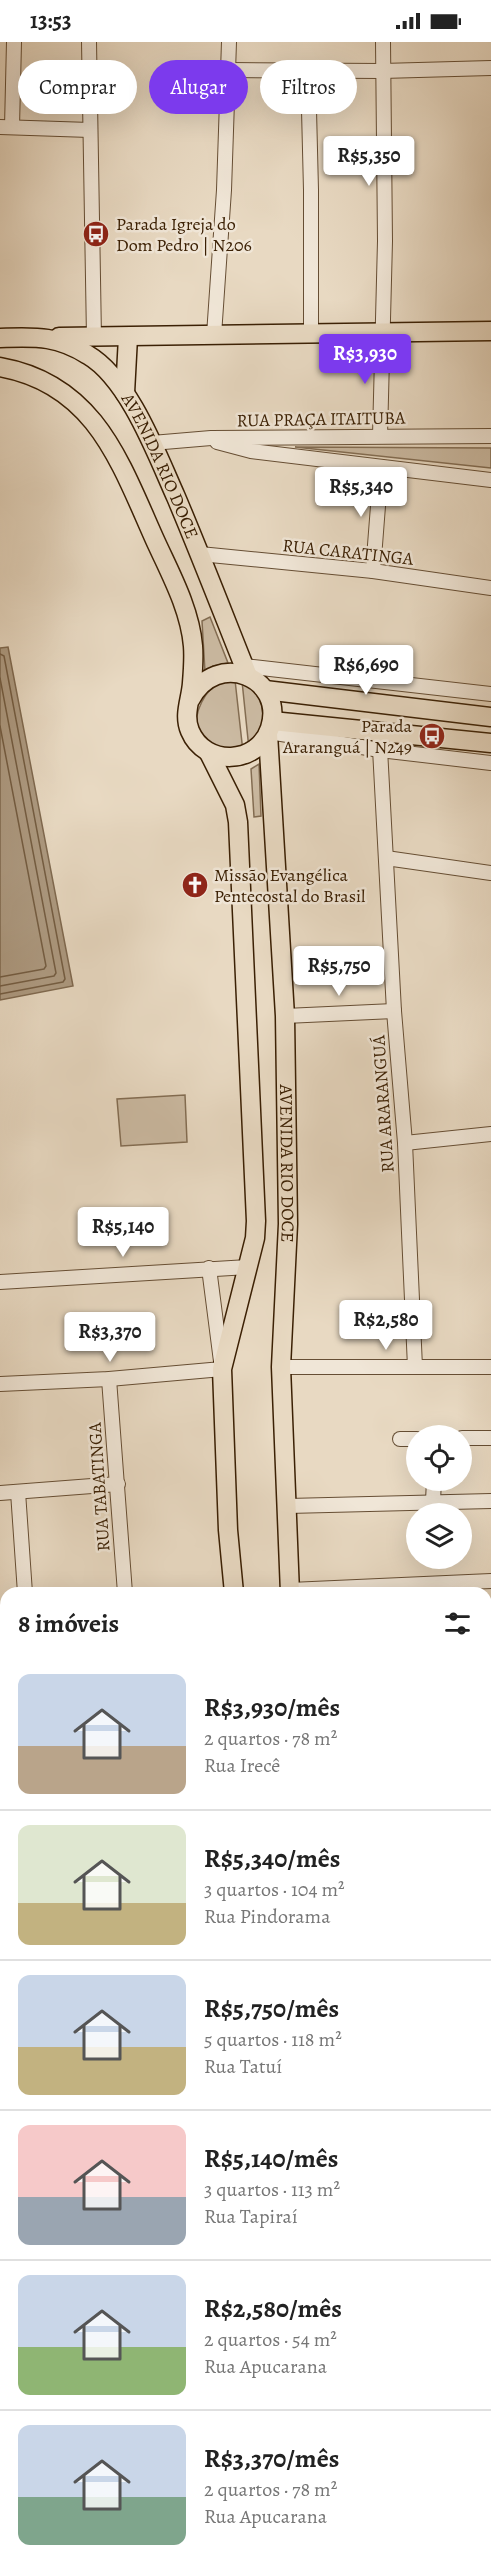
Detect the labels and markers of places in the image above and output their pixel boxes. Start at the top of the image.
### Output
pin: R$5,350 [314,136,424,187]
place label: Parada Igreja do Dom Pedro | N206 [116,212,252,257]
bus stop icon: Parada Igreja do Dom Pedro | N206 [81,219,111,249]
pin: R$3,930 [310,334,420,385]
pin: R$5,340 [306,467,416,518]
pin: R$6,690 [311,645,421,696]
place label: Parada Araranguá | N249 [282,714,413,759]
bus stop icon: Parada Araranguá | N249 [417,721,447,751]
place label: Missão Evangélica Pentecostal do Brasil [214,863,366,908]
church icon: Missão Evangélica Pentecostal do Brasil [180,870,210,900]
pin: R$5,750 [284,946,394,997]
pin: R$5,140 [68,1207,178,1258]
pin: R$2,580 [331,1300,441,1351]
pin: R$3,370 [55,1312,165,1363]

